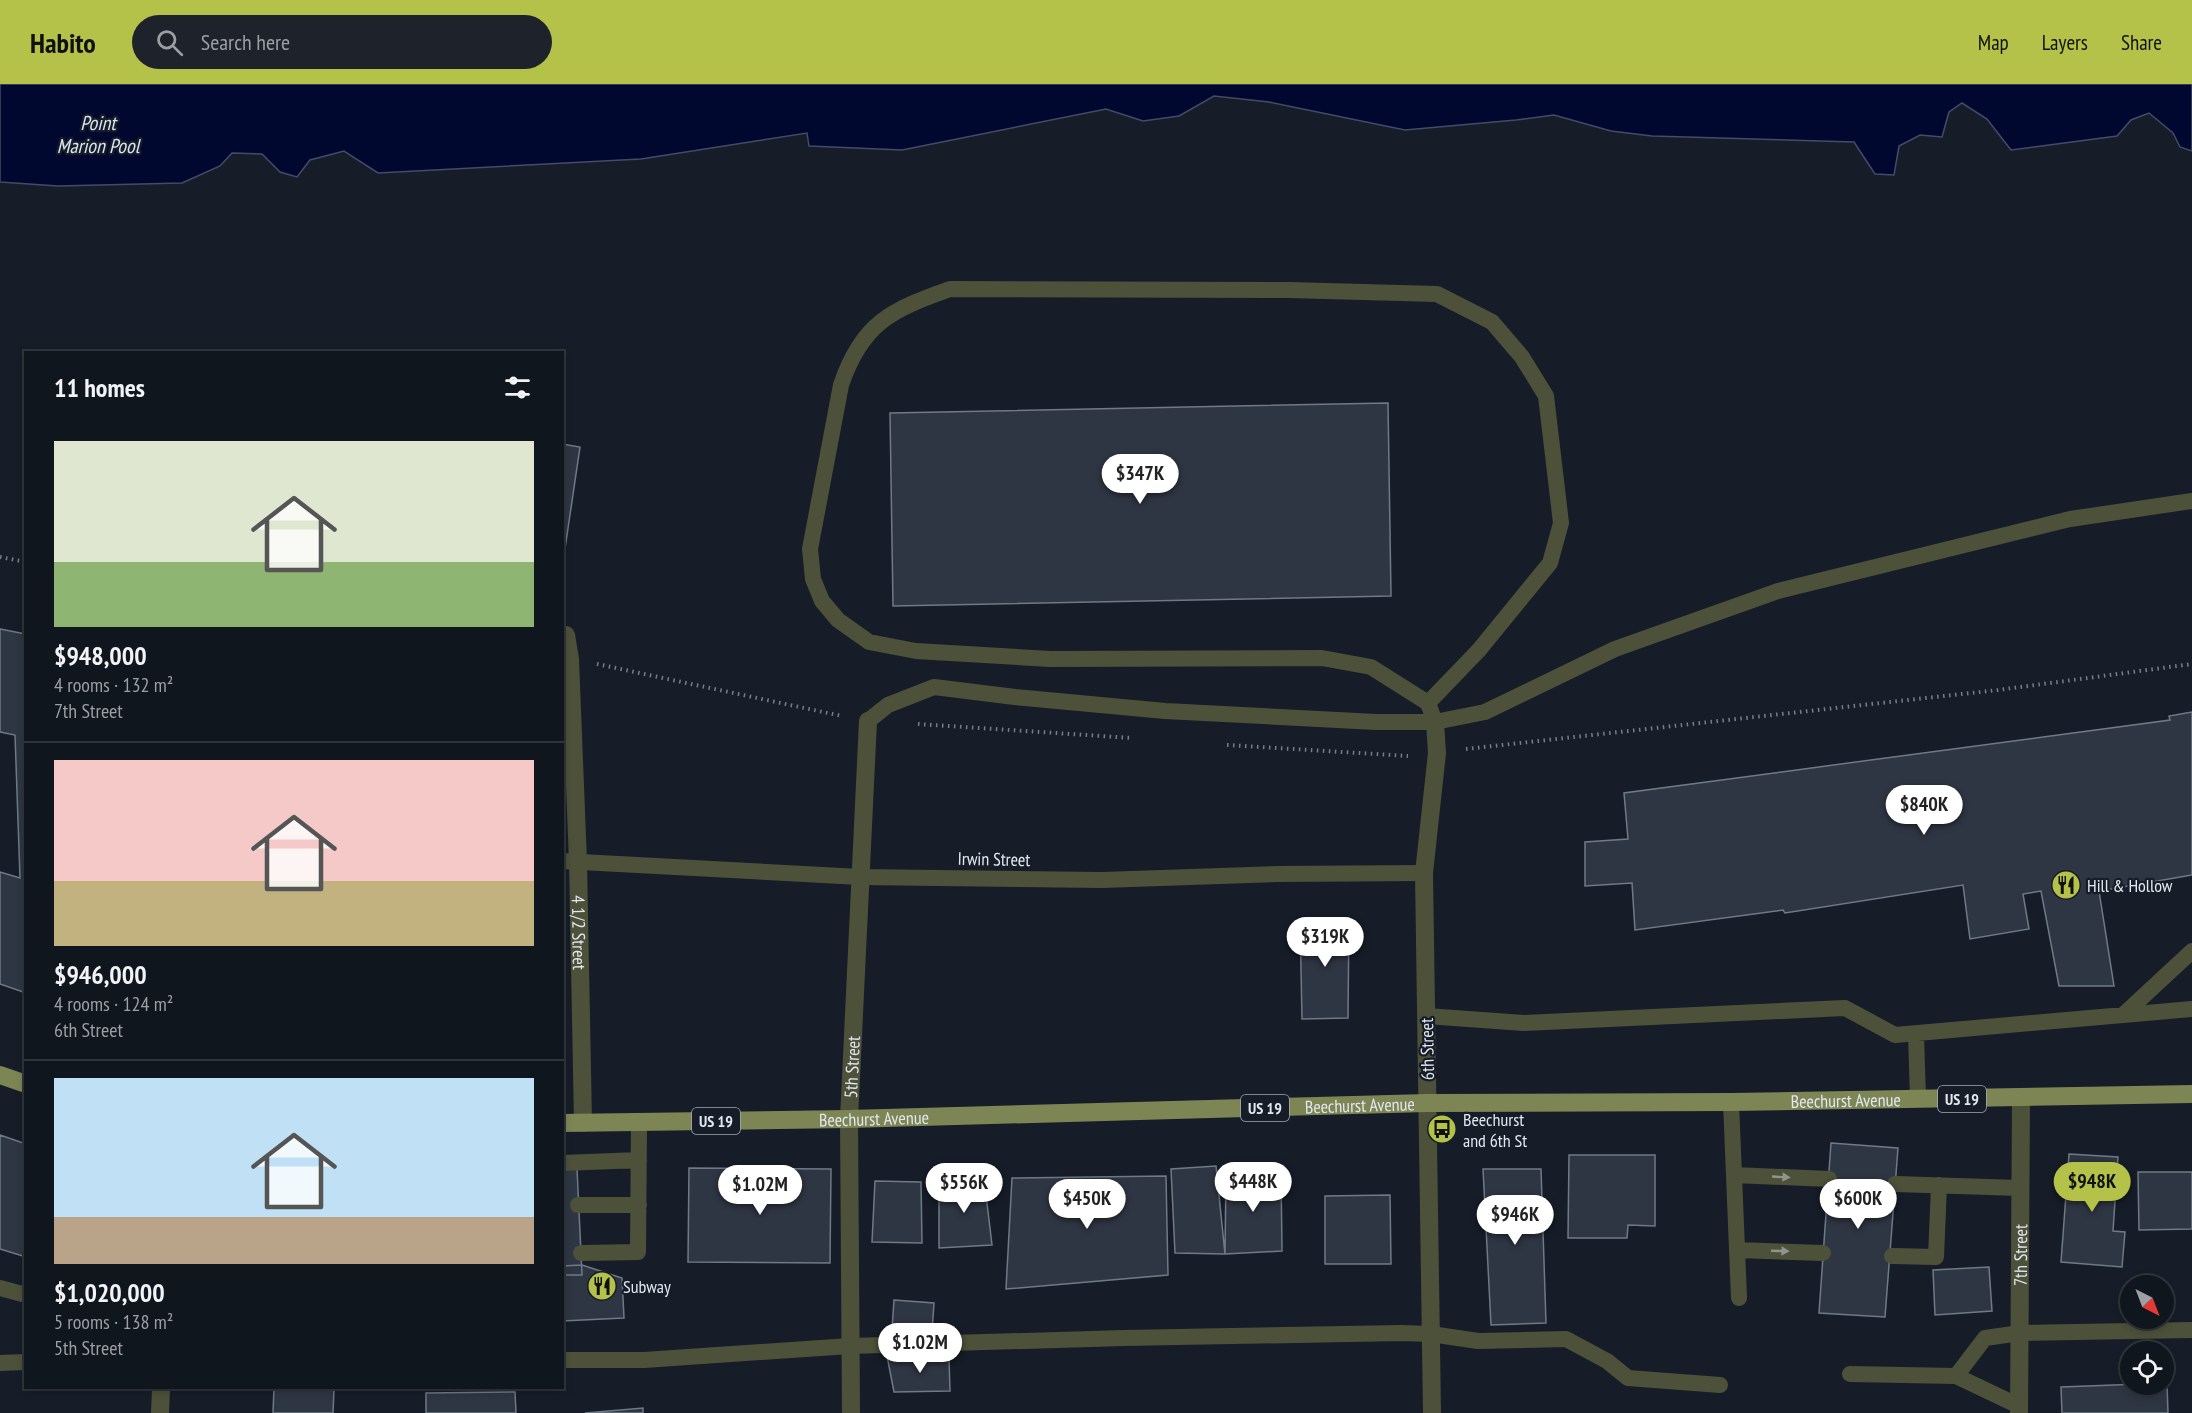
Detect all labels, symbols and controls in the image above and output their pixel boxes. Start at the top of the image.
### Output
search box [132,15,552,69]
text: Habito [30,24,96,61]
icon: search [153,26,186,59]
text: Search here [201,28,290,56]
text: Map [1978,29,2009,56]
text: Layers [2042,29,2088,56]
text: Share [2121,29,2162,56]
water label: Point Marion Pool [57,110,142,159]
text: 11 homes [54,371,145,404]
icon: filters [501,371,534,404]
pin: $347K [1098,454,1182,505]
text: $347K [1116,460,1164,486]
icon: home [240,480,348,588]
text: $948,000 [54,639,147,672]
text: 4 rooms · 132 m² [54,672,173,698]
text: 7th Street [54,698,123,724]
pin: $840K [1882,785,1966,836]
text: $840K [1900,791,1948,817]
icon: home [240,799,348,907]
street label: Irwin Street [957,847,1031,871]
restaurant icon: Hill & Hollow [2050,869,2082,901]
place label: Hill & Hollow [2087,874,2173,897]
street label: 4 1/2 Street [567,895,592,970]
pin: $319K [1283,917,1367,968]
text: $319K [1301,923,1349,949]
text: $946,000 [54,958,147,991]
text: 4 rooms · 124 m² [54,991,173,1017]
text: 6th Street [54,1017,123,1043]
street label: 6th Street [1415,1018,1439,1080]
street label: 5th Street [839,1035,864,1099]
road number: US 19 [1938,1086,1986,1112]
street label: Beechurst Avenue [1790,1088,1901,1112]
street label: Beechurst Avenue [1304,1092,1415,1118]
road number: US 19 [1241,1095,1289,1121]
street label: Beechurst Avenue [819,1105,929,1131]
road number: US 19 [692,1108,740,1134]
place label: Beechurst and 6th St [1463,1108,1527,1152]
bus stop icon: Beechurst and 6th St [1426,1113,1458,1145]
icon: home [240,1117,348,1225]
pin: $448K [1211,1162,1295,1213]
pin: $948K [2050,1162,2134,1213]
pin: $556K [922,1163,1006,1214]
pin: $1.02M [711,1165,809,1216]
text: $448K [1229,1168,1277,1194]
text: $948K [2068,1168,2116,1194]
text: $556K [940,1169,988,1195]
text: $1.02M [732,1171,788,1197]
one-way arrow [1772,1173,1791,1182]
pin: $450K [1045,1179,1129,1230]
pin: $600K [1816,1179,1900,1230]
text: $450K [1063,1185,1111,1211]
text: $600K [1834,1185,1882,1211]
pin: $946K [1473,1195,1557,1246]
text: $946K [1491,1201,1539,1227]
street label: 7th Street [2008,1224,2032,1286]
one-way arrow [1771,1247,1790,1256]
restaurant icon: Subway [586,1270,618,1302]
place label: Subway [623,1275,671,1298]
north arrow [2120,1275,2174,1329]
map controls [2120,1275,2174,1395]
text: $1,020,000 [54,1276,165,1309]
text: 5 rooms · 138 m² [54,1309,173,1335]
pin: $1.02M [871,1323,969,1374]
text: $1.02M [892,1329,948,1355]
text: 5th Street [54,1335,123,1361]
button: locate [2120,1341,2174,1395]

